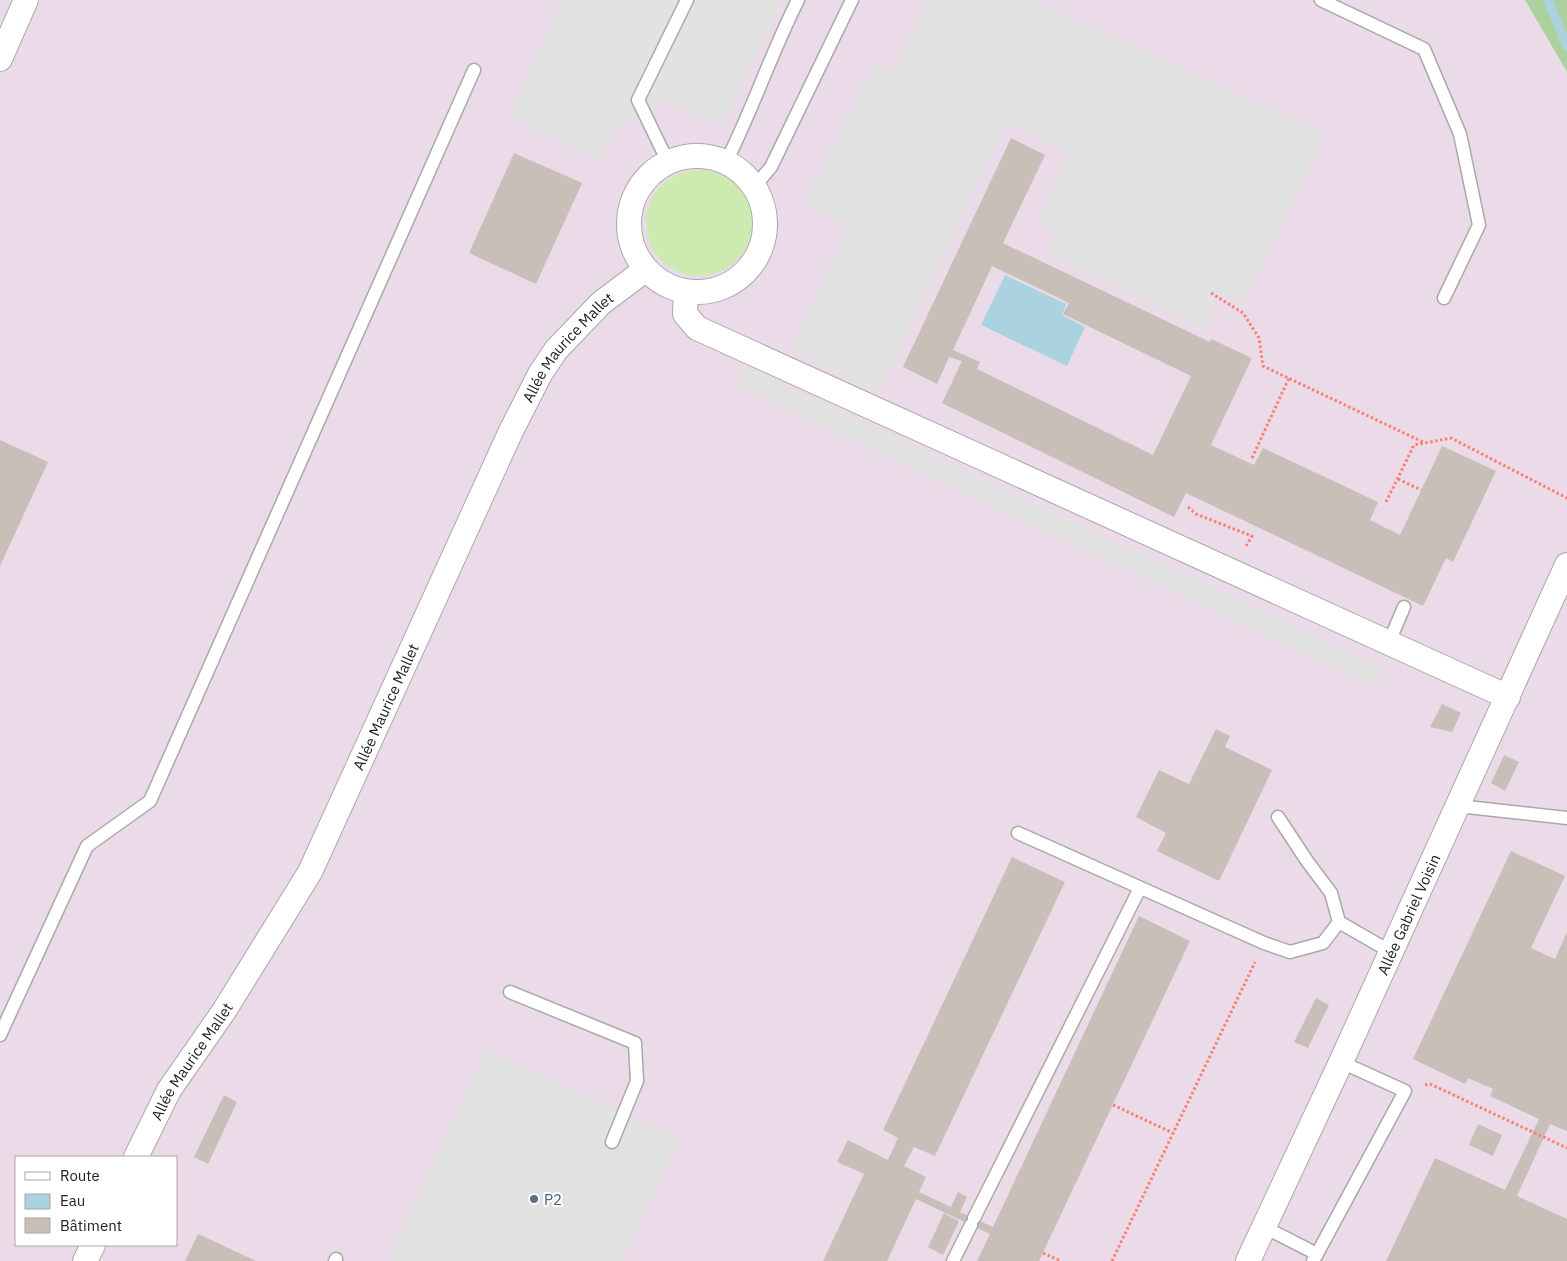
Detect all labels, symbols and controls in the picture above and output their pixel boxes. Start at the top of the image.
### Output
street label: Allée Maurice Mallet [518,288,617,405]
street label: Allée Maurice Mallet [348,641,422,773]
street label: Allée Gabriel Voisin [1373,851,1444,978]
street label: Allée Maurice Mallet [146,999,237,1123]
legend [15,1156,178,1246]
text: Route [60,1166,100,1185]
place label: P2 [544,1190,562,1209]
text: Eau [60,1191,85,1210]
marker: P2 [528,1193,540,1205]
text: Bâtiment [60,1216,122,1235]

